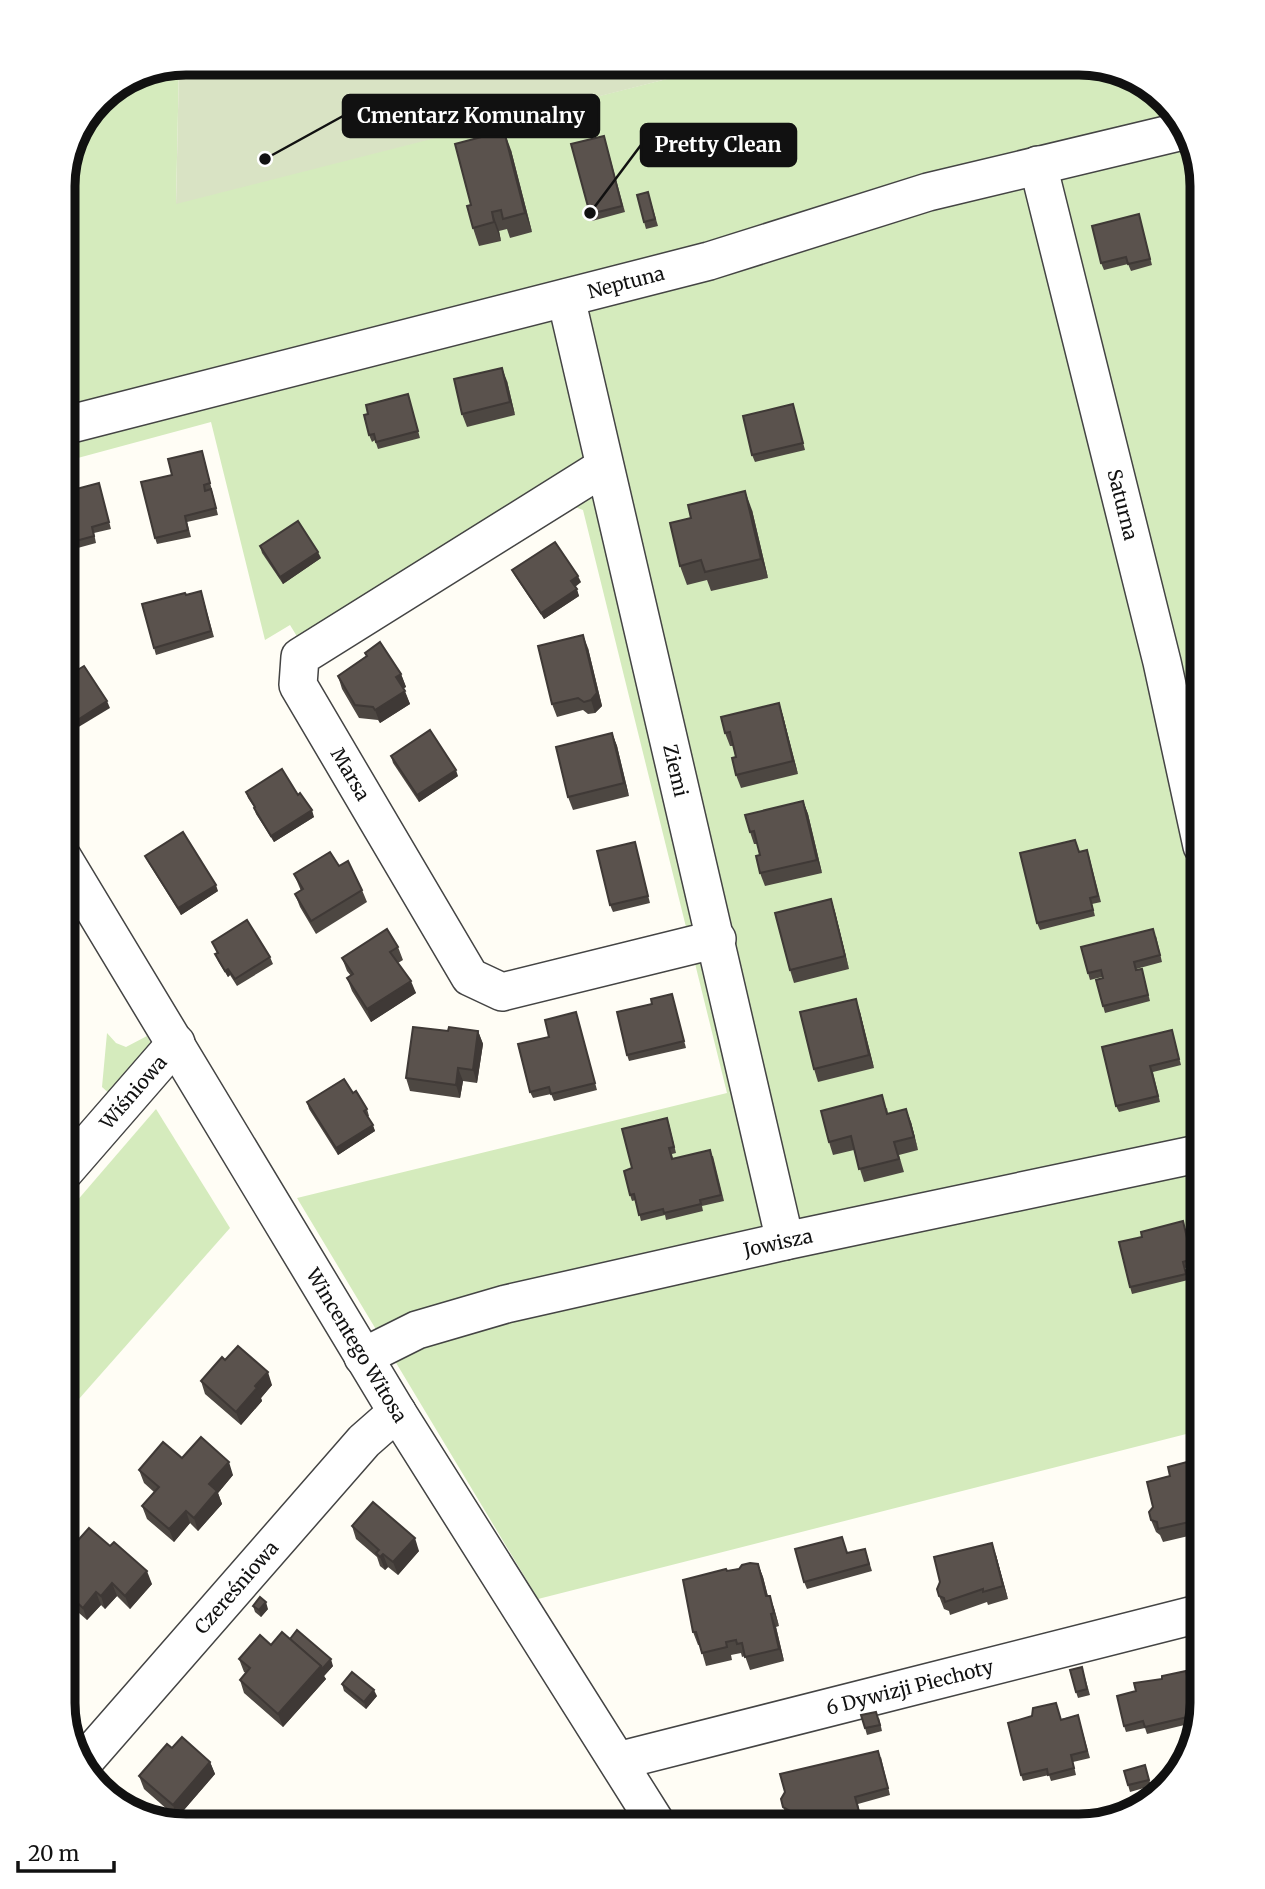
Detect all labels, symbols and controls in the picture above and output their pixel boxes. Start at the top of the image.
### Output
callout: Cmentarz Komunalny [343,95,599,137]
text: Cmentarz Komunalny [357,102,585,129]
callout: Pretty Clean [641,124,796,166]
text: Pretty Clean [654,131,782,158]
street label: Neptuna [585,261,667,304]
street label: Saturna [1102,467,1143,543]
street label: Ziemi [658,742,693,799]
street label: Marsa [326,743,375,805]
street label: Wiśniowa [94,1050,172,1135]
street label: Jowisza [740,1223,815,1262]
street label: Wincentego Witosa [301,1263,413,1427]
street label: Czereśniowa [189,1536,283,1639]
street label: 6 Dywizji Piechoty [824,1654,996,1720]
scale bar [18,1829,114,1873]
text: 20 m [28,1840,80,1867]

